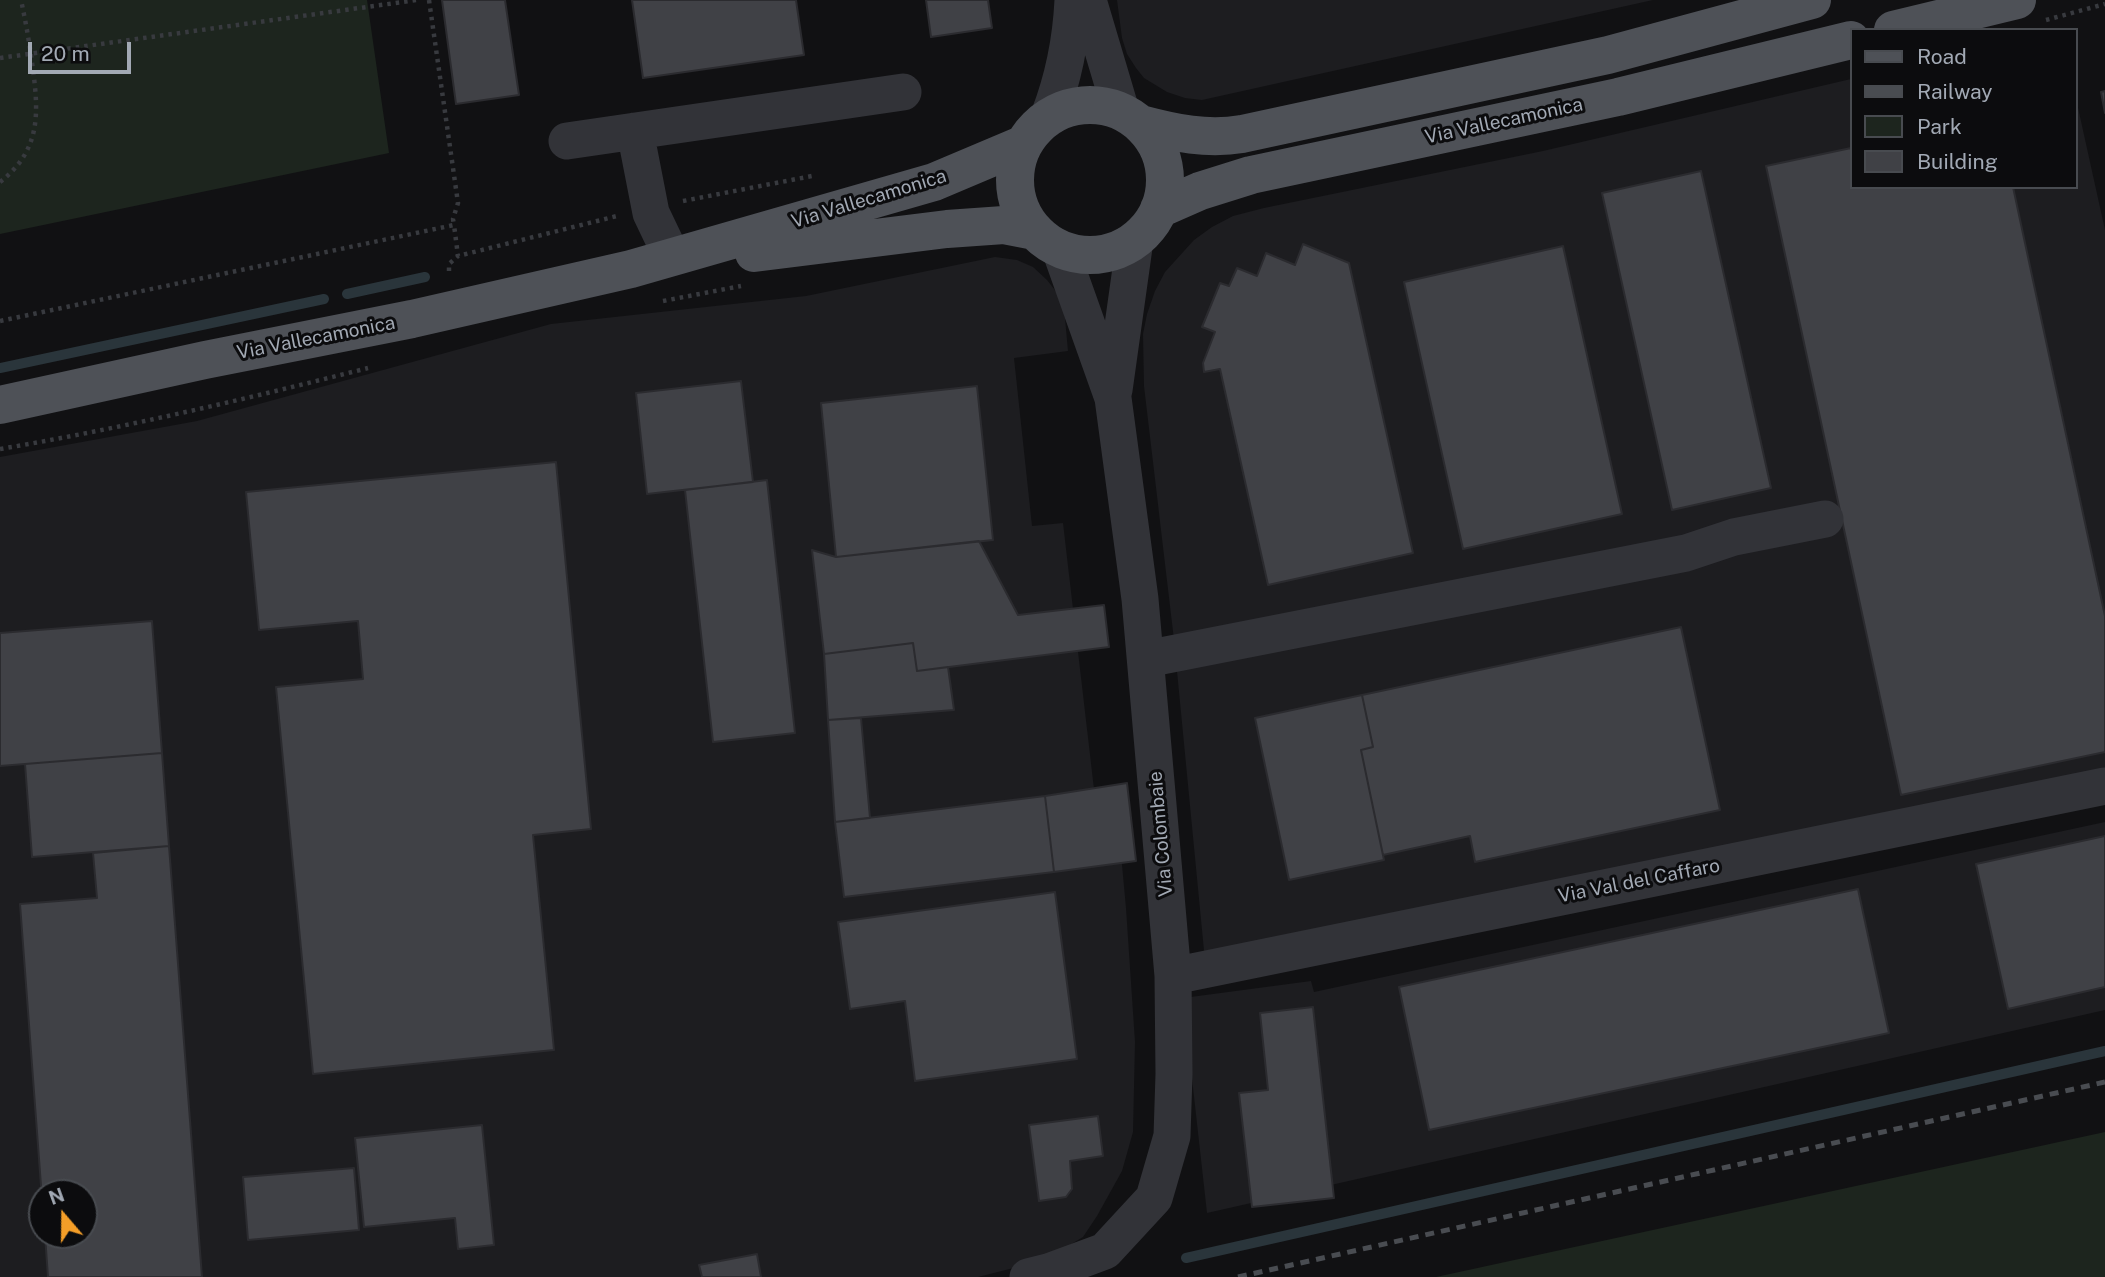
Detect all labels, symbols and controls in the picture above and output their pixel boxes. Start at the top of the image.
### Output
scale bar [32,28,135,72]
legend [1850,28,2077,189]
text: 20 m [41,41,90,66]
text: Road [1917,44,1967,69]
text: Railway [1917,79,1993,104]
street label: Via Vallecamonica [1423,93,1585,149]
text: Park [1917,114,1962,139]
text: Building [1917,149,1998,174]
street label: Via Vallecamonica [789,165,949,233]
street label: Via Vallecamonica [235,311,397,365]
street label: Via Colombaie [1144,770,1178,898]
street label: Via Val del Caffaro [1556,854,1722,908]
north arrow [28,1179,98,1249]
text: N [46,1183,67,1209]

